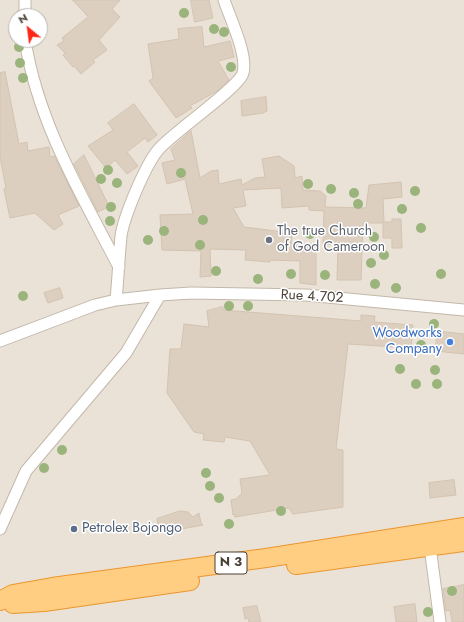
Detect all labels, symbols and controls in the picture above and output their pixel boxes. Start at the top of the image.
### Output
north arrow [8,8,48,48]
text: N [15,9,30,27]
place label: The true Church of God Cameroon [277,224,385,256]
marker: The true Church of God Cameroon [264,235,274,245]
street label: Rue 4.702 [280,287,344,307]
place label: Woodworks Company [372,326,442,358]
marker: Woodworks Company [445,337,455,347]
place label: Petrolex Bojongo [82,521,182,537]
marker: Petrolex Bojongo [69,524,79,534]
road number: N 3 [215,552,247,574]

